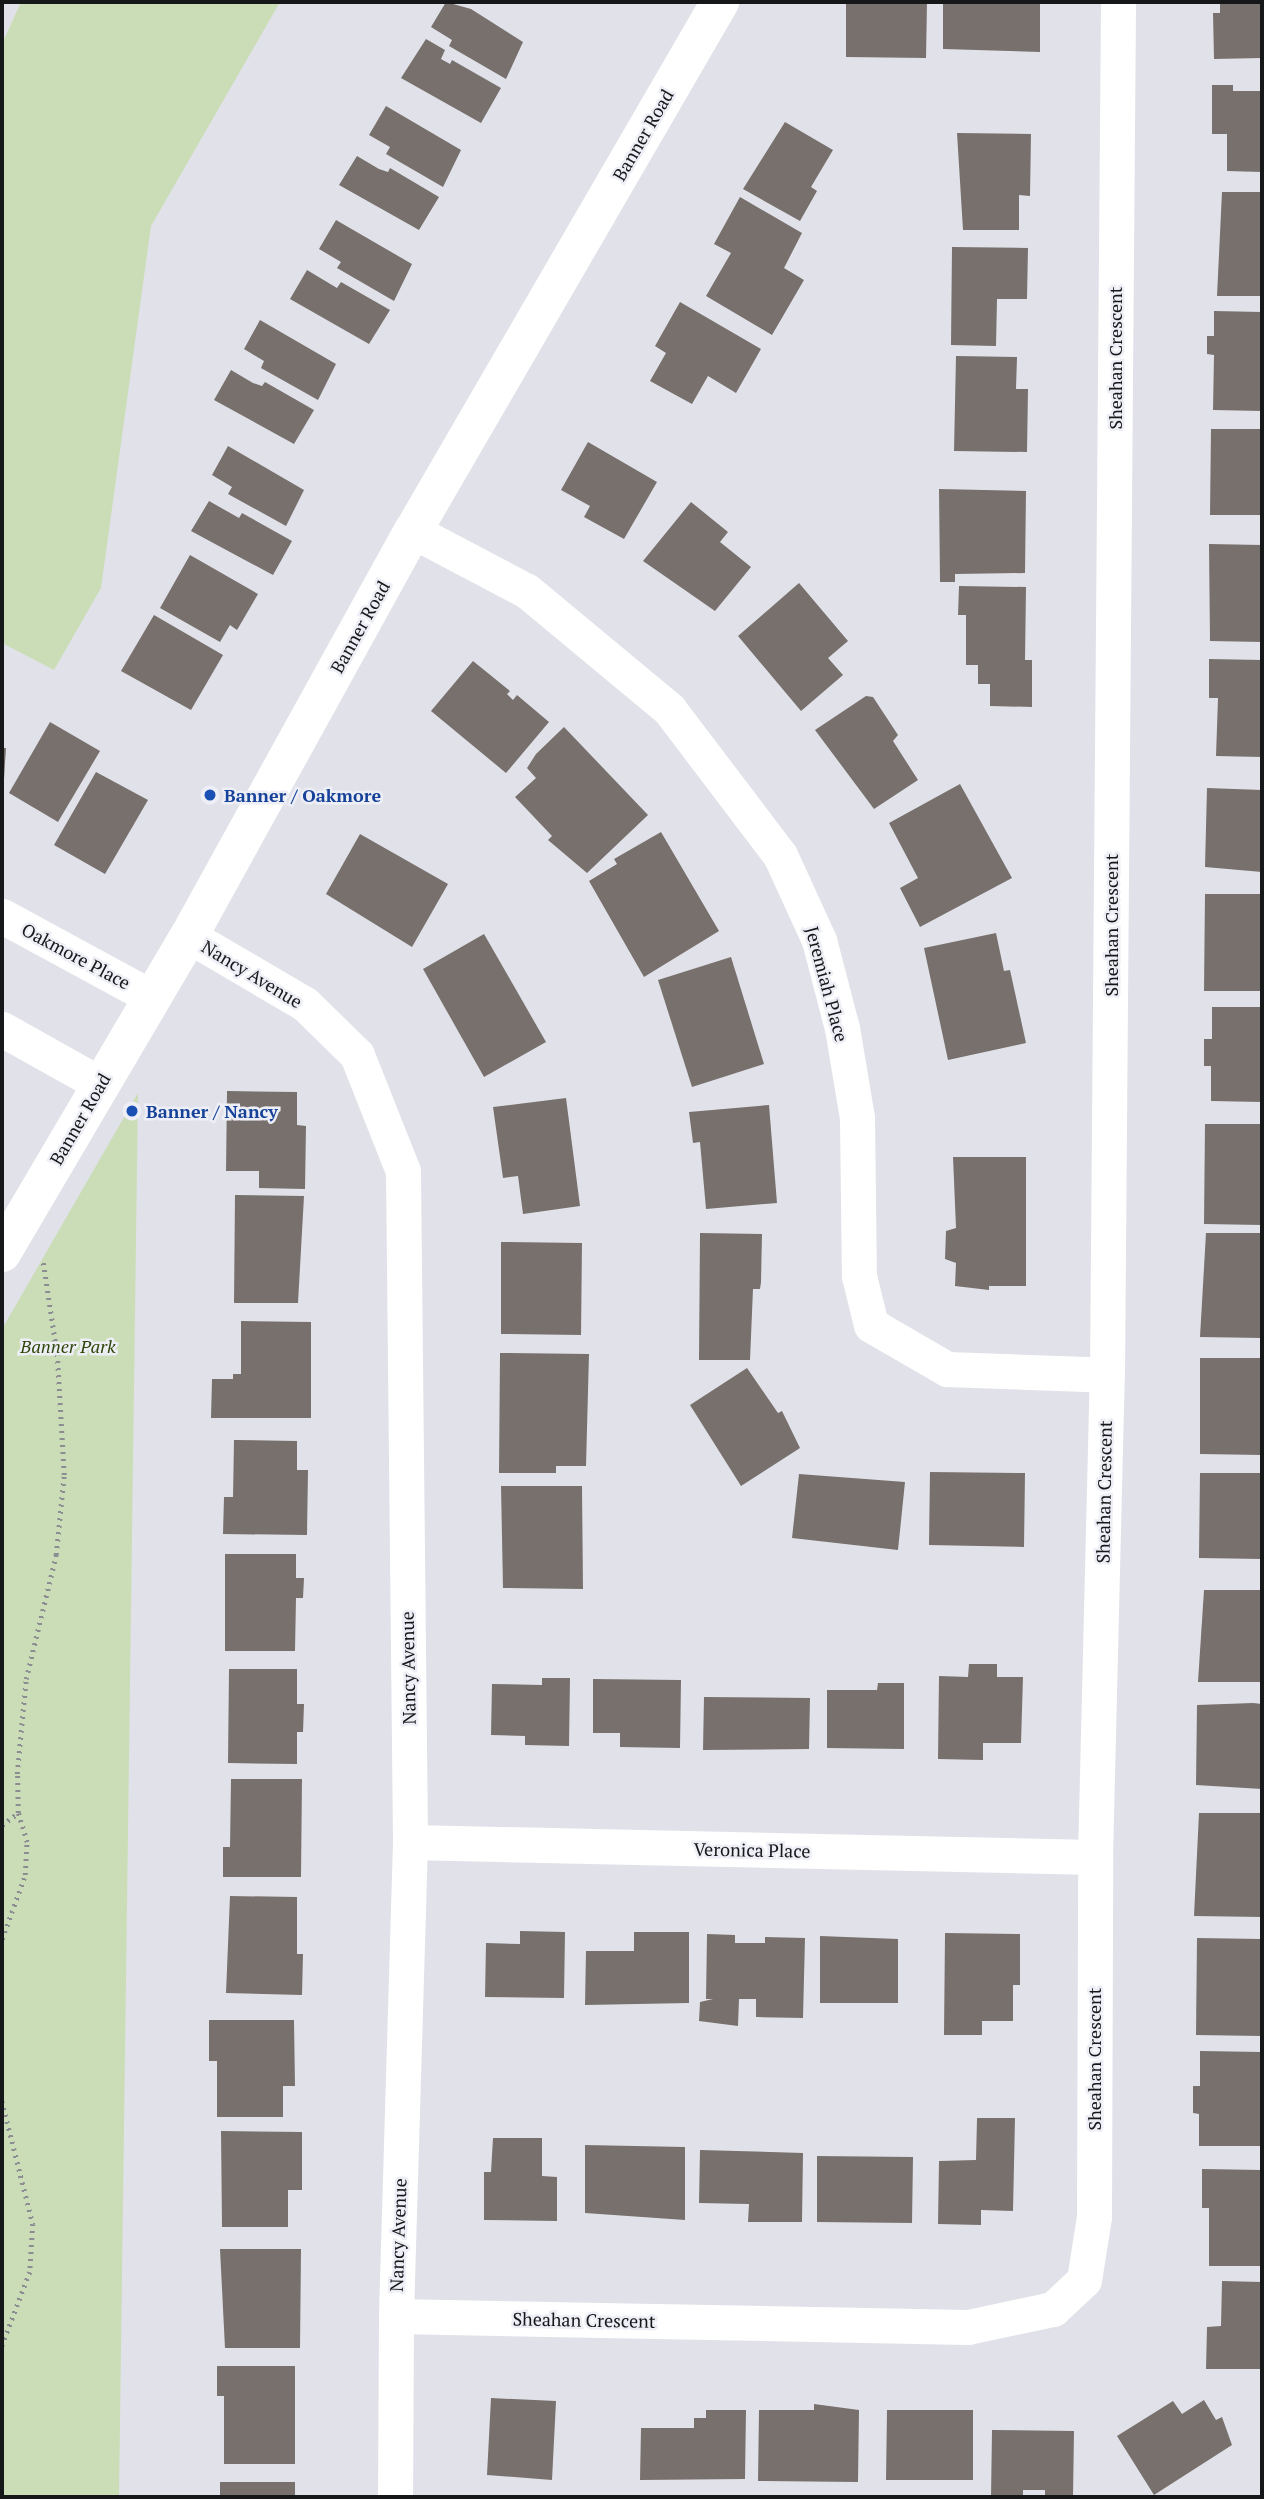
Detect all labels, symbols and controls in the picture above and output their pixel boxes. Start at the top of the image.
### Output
street label: Banner Road [608,85,678,185]
street label: Sheahan Crescent [1104,287,1126,429]
street label: Banner Road [326,577,394,677]
place label: Banner / Oakmore [224,784,381,806]
marker: Banner / Oakmore [202,787,218,803]
street label: Sheahan Crescent [1100,854,1122,996]
street label: Oakmore Place [18,918,134,994]
street label: Jeremiah Place [801,924,853,1044]
street label: Nancy Avenue [198,935,306,1013]
street label: Banner Road [45,1069,115,1169]
place label: Banner / Nancy [146,1100,278,1122]
marker: Banner / Nancy [124,1103,140,1119]
park label: Banner Park [20,1335,116,1357]
street label: Sheahan Crescent [1092,1420,1116,1564]
street label: Nancy Avenue [396,1611,420,1725]
street label: Veronica Place [693,1838,811,1862]
street label: Sheahan Crescent [1083,1988,1105,2130]
street label: Nancy Avenue [385,2178,411,2292]
street label: Sheahan Crescent [512,2308,656,2332]

